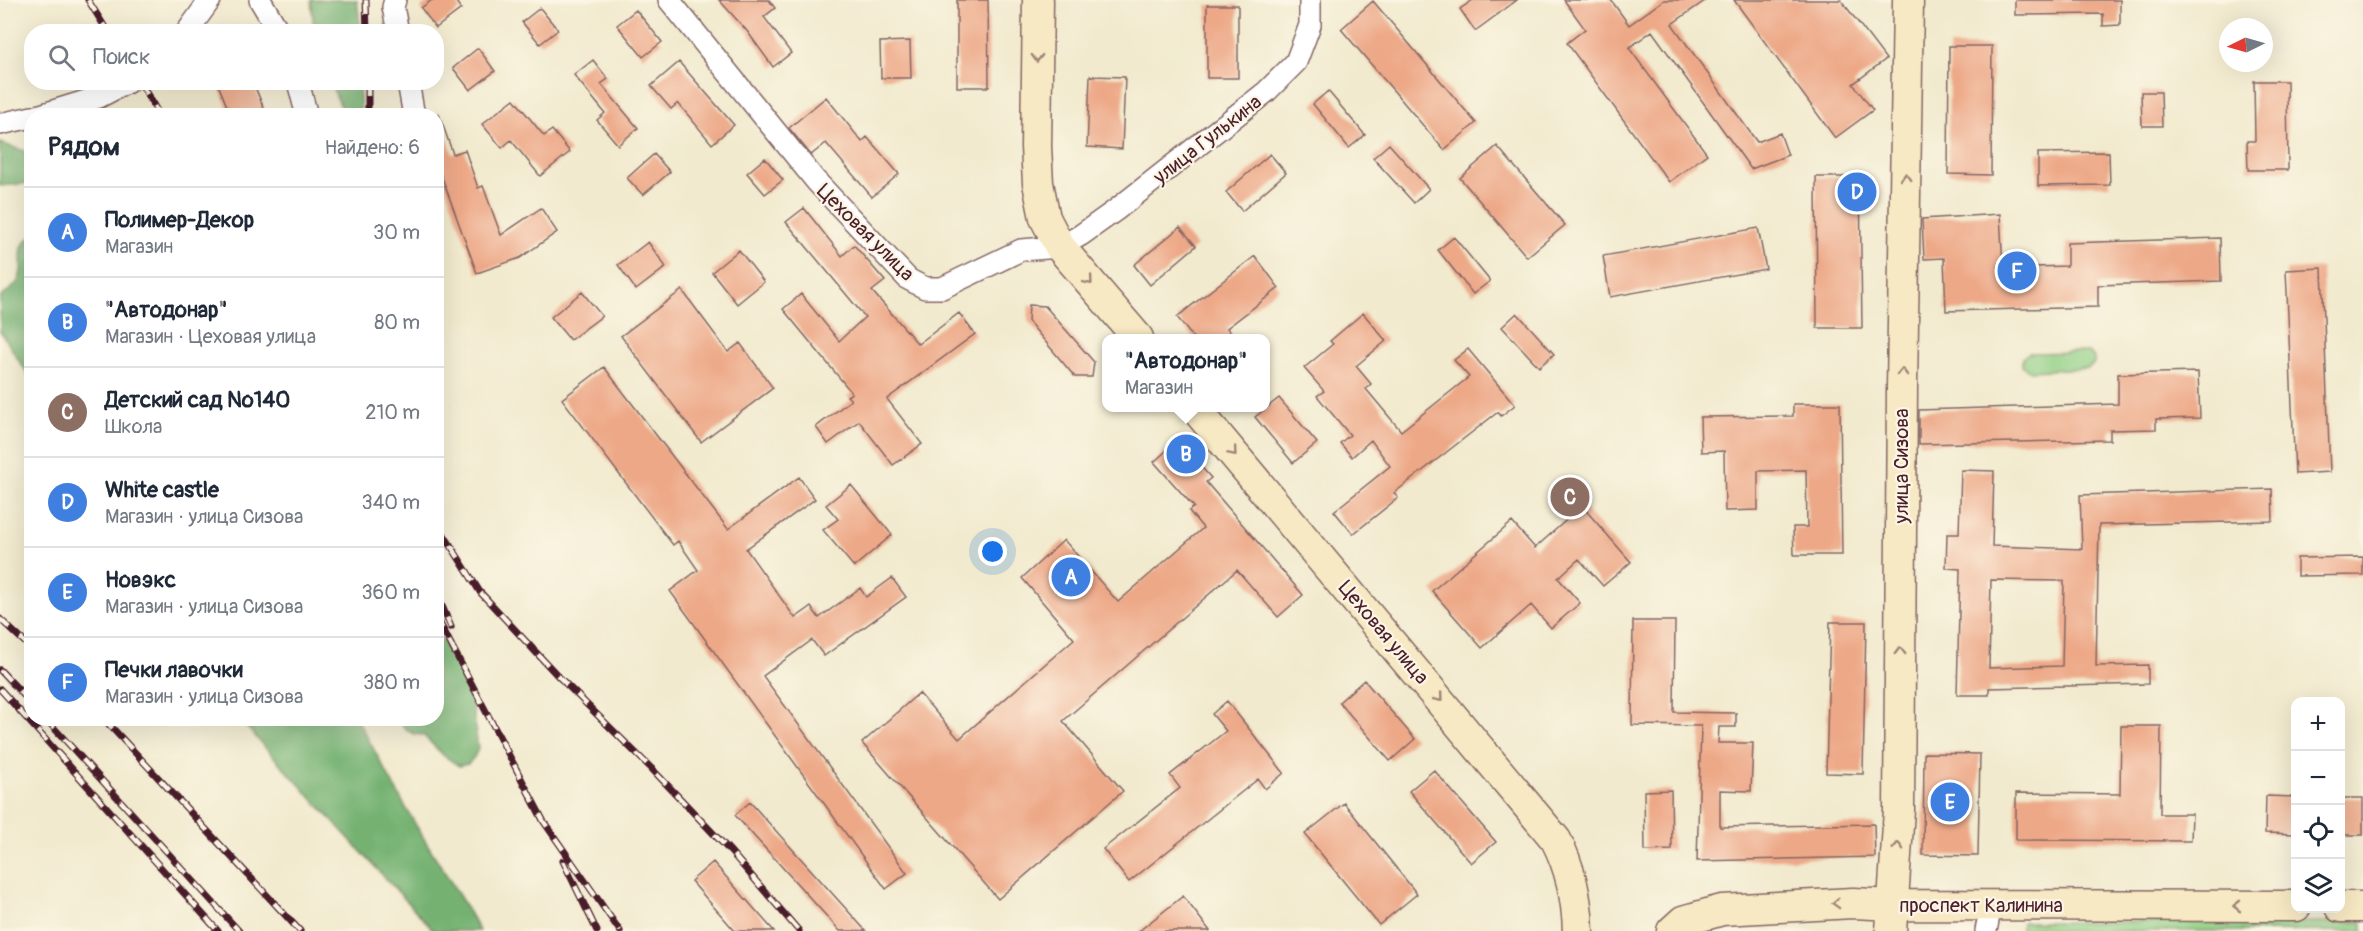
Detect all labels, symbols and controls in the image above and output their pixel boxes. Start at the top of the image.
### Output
north arrow [2219,18,2273,72]
search box [24,24,444,90]
icon: search [45,41,78,74]
text: Поиск [93,43,150,71]
one-way arrow [1031,54,1043,63]
street label: улица Гулькина [1147,89,1266,190]
text: Рядом [48,131,120,163]
text: Найдено: 6 [325,135,420,160]
pin: D [1838,170,1876,214]
one-way arrow [1900,173,1912,182]
street label: Цеховая улица [812,178,920,286]
text: Полимер-Декор [105,206,254,234]
text: A [61,220,74,245]
text: 30 m [373,220,420,245]
text: Магазин [105,234,173,259]
pin: F [1998,248,2036,294]
one-way arrow [1081,274,1092,285]
text: "Автодонар" [105,296,227,324]
text: B [62,310,73,335]
text: 80 m [374,310,420,335]
text: Магазин · Цеховая улица [105,324,316,349]
popup [1102,334,1270,412]
text: "Автодонар" [1125,347,1247,375]
one-way arrow [1896,368,1908,377]
text: Магазин [1125,375,1193,400]
text: Детский сад №140 [105,386,290,414]
text: C [61,400,74,425]
text: 210 m [365,400,420,425]
street label: улица Сизова [1889,409,1914,524]
text: Школа [105,414,162,439]
pin: B [1166,432,1206,476]
one-way arrow [1226,445,1237,456]
pin: C [1550,474,1590,520]
text: White castle [105,476,219,504]
text: D [61,490,74,515]
text: 340 m [361,490,420,515]
text: Магазин · улица Сизова [105,504,303,529]
your location [978,537,1007,566]
pin: A [1052,554,1090,600]
text: Новэкс [105,566,176,594]
street label: Цеховая улица [1333,575,1434,689]
text: E [62,580,73,605]
text: 360 m [361,580,420,605]
text: Магазин · улица Сизова [105,594,303,619]
one-way arrow [1894,647,1906,656]
text: Печки лавочки [105,656,243,684]
text: F [61,670,74,695]
text: 380 m [363,670,420,695]
text: Магазин · улица Сизова [105,684,303,709]
one-way arrow [1432,691,1443,702]
map controls [2291,697,2345,913]
button: + [2291,697,2345,751]
button: − [2291,751,2345,805]
pin: E [1930,780,1970,824]
button: locate [2291,805,2345,859]
one-way arrow [1891,842,1904,851]
button: layers [2291,859,2345,913]
street label: проспект Калинина [1899,893,2063,918]
one-way arrow [1832,897,1841,909]
one-way arrow [2233,900,2242,912]

